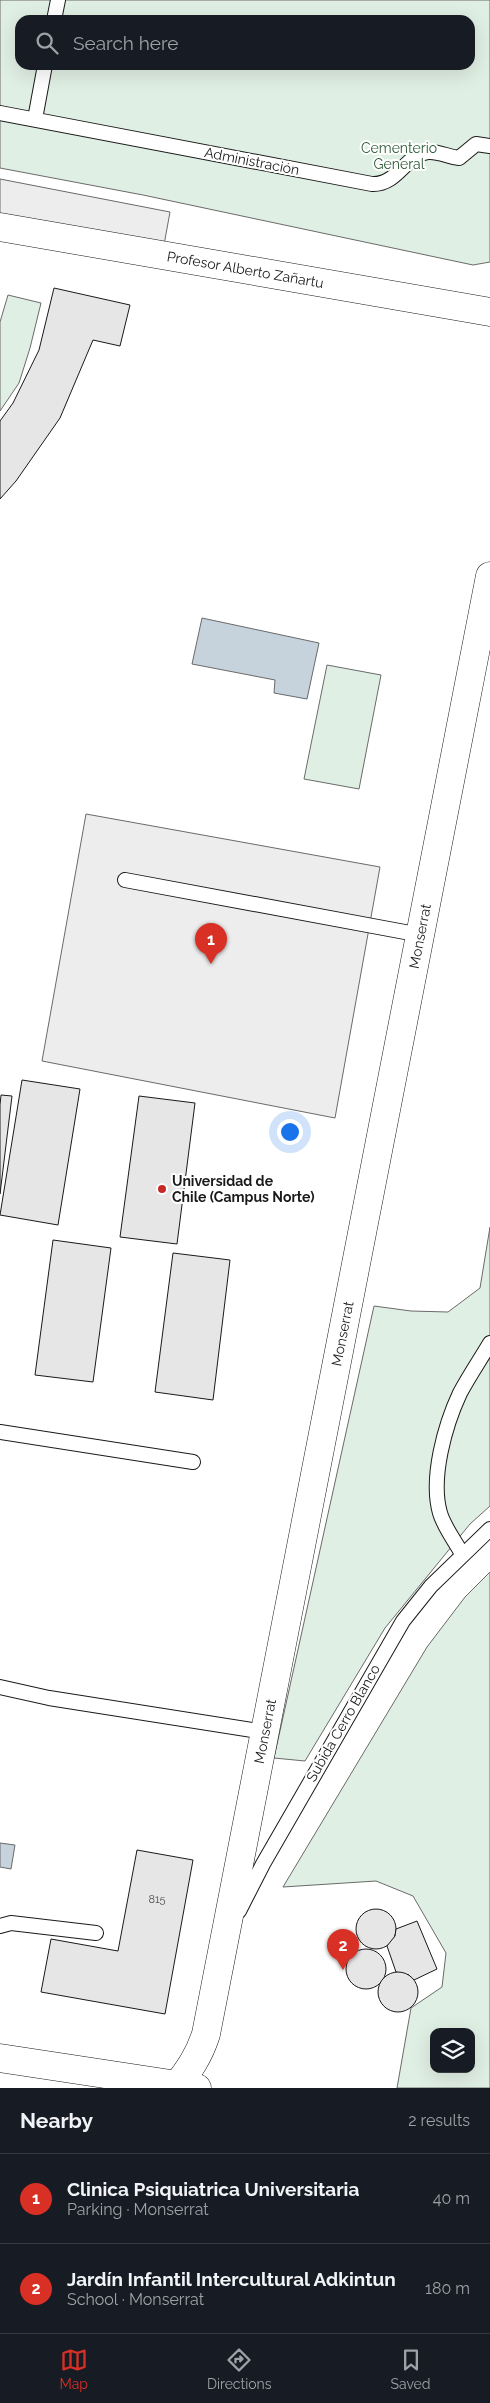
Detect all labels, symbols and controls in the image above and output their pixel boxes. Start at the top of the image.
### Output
search box [15,15,475,70]
icon: search [33,29,61,57]
text: Search here [73,32,179,54]
park label: Cementerio General [361,140,437,172]
street label: Administración [203,144,301,178]
street label: Profesor Alberto Zañartu [166,248,325,291]
street label: Monserrat [406,902,434,970]
pin: 1 [195,923,227,964]
your location [277,1119,303,1145]
place label: Universidad de Chile (Campus Norte) [172,1173,315,1205]
marker: Universidad de Chile (Campus Norte) [156,1183,168,1195]
street label: Monserrat [328,1300,357,1368]
street label: Subida Cerro Blanco [303,1662,383,1784]
street label: Monserrat [251,1697,279,1765]
house number: 815 [148,1893,166,1906]
pin: 2 [327,1929,359,1970]
map controls [430,2028,475,2073]
button: layers [430,2028,475,2073]
text: Nearby [20,2108,93,2133]
text: 2 results [408,2111,470,2130]
text: Clinica Psiquiatrica Universitaria [67,2178,359,2200]
text: 1 [32,2189,40,2208]
text: 40 m [433,2189,470,2208]
text: Parking · Monserrat [67,2200,209,2219]
text: Jardín Infantil Intercultural Adkintun [67,2268,396,2290]
text: 2 [31,2279,41,2298]
text: 180 m [425,2279,470,2298]
text: School · Monserrat [67,2290,204,2309]
tab: Map [59,2346,88,2392]
tab: Directions [207,2346,272,2392]
tab: Saved [390,2346,431,2392]

